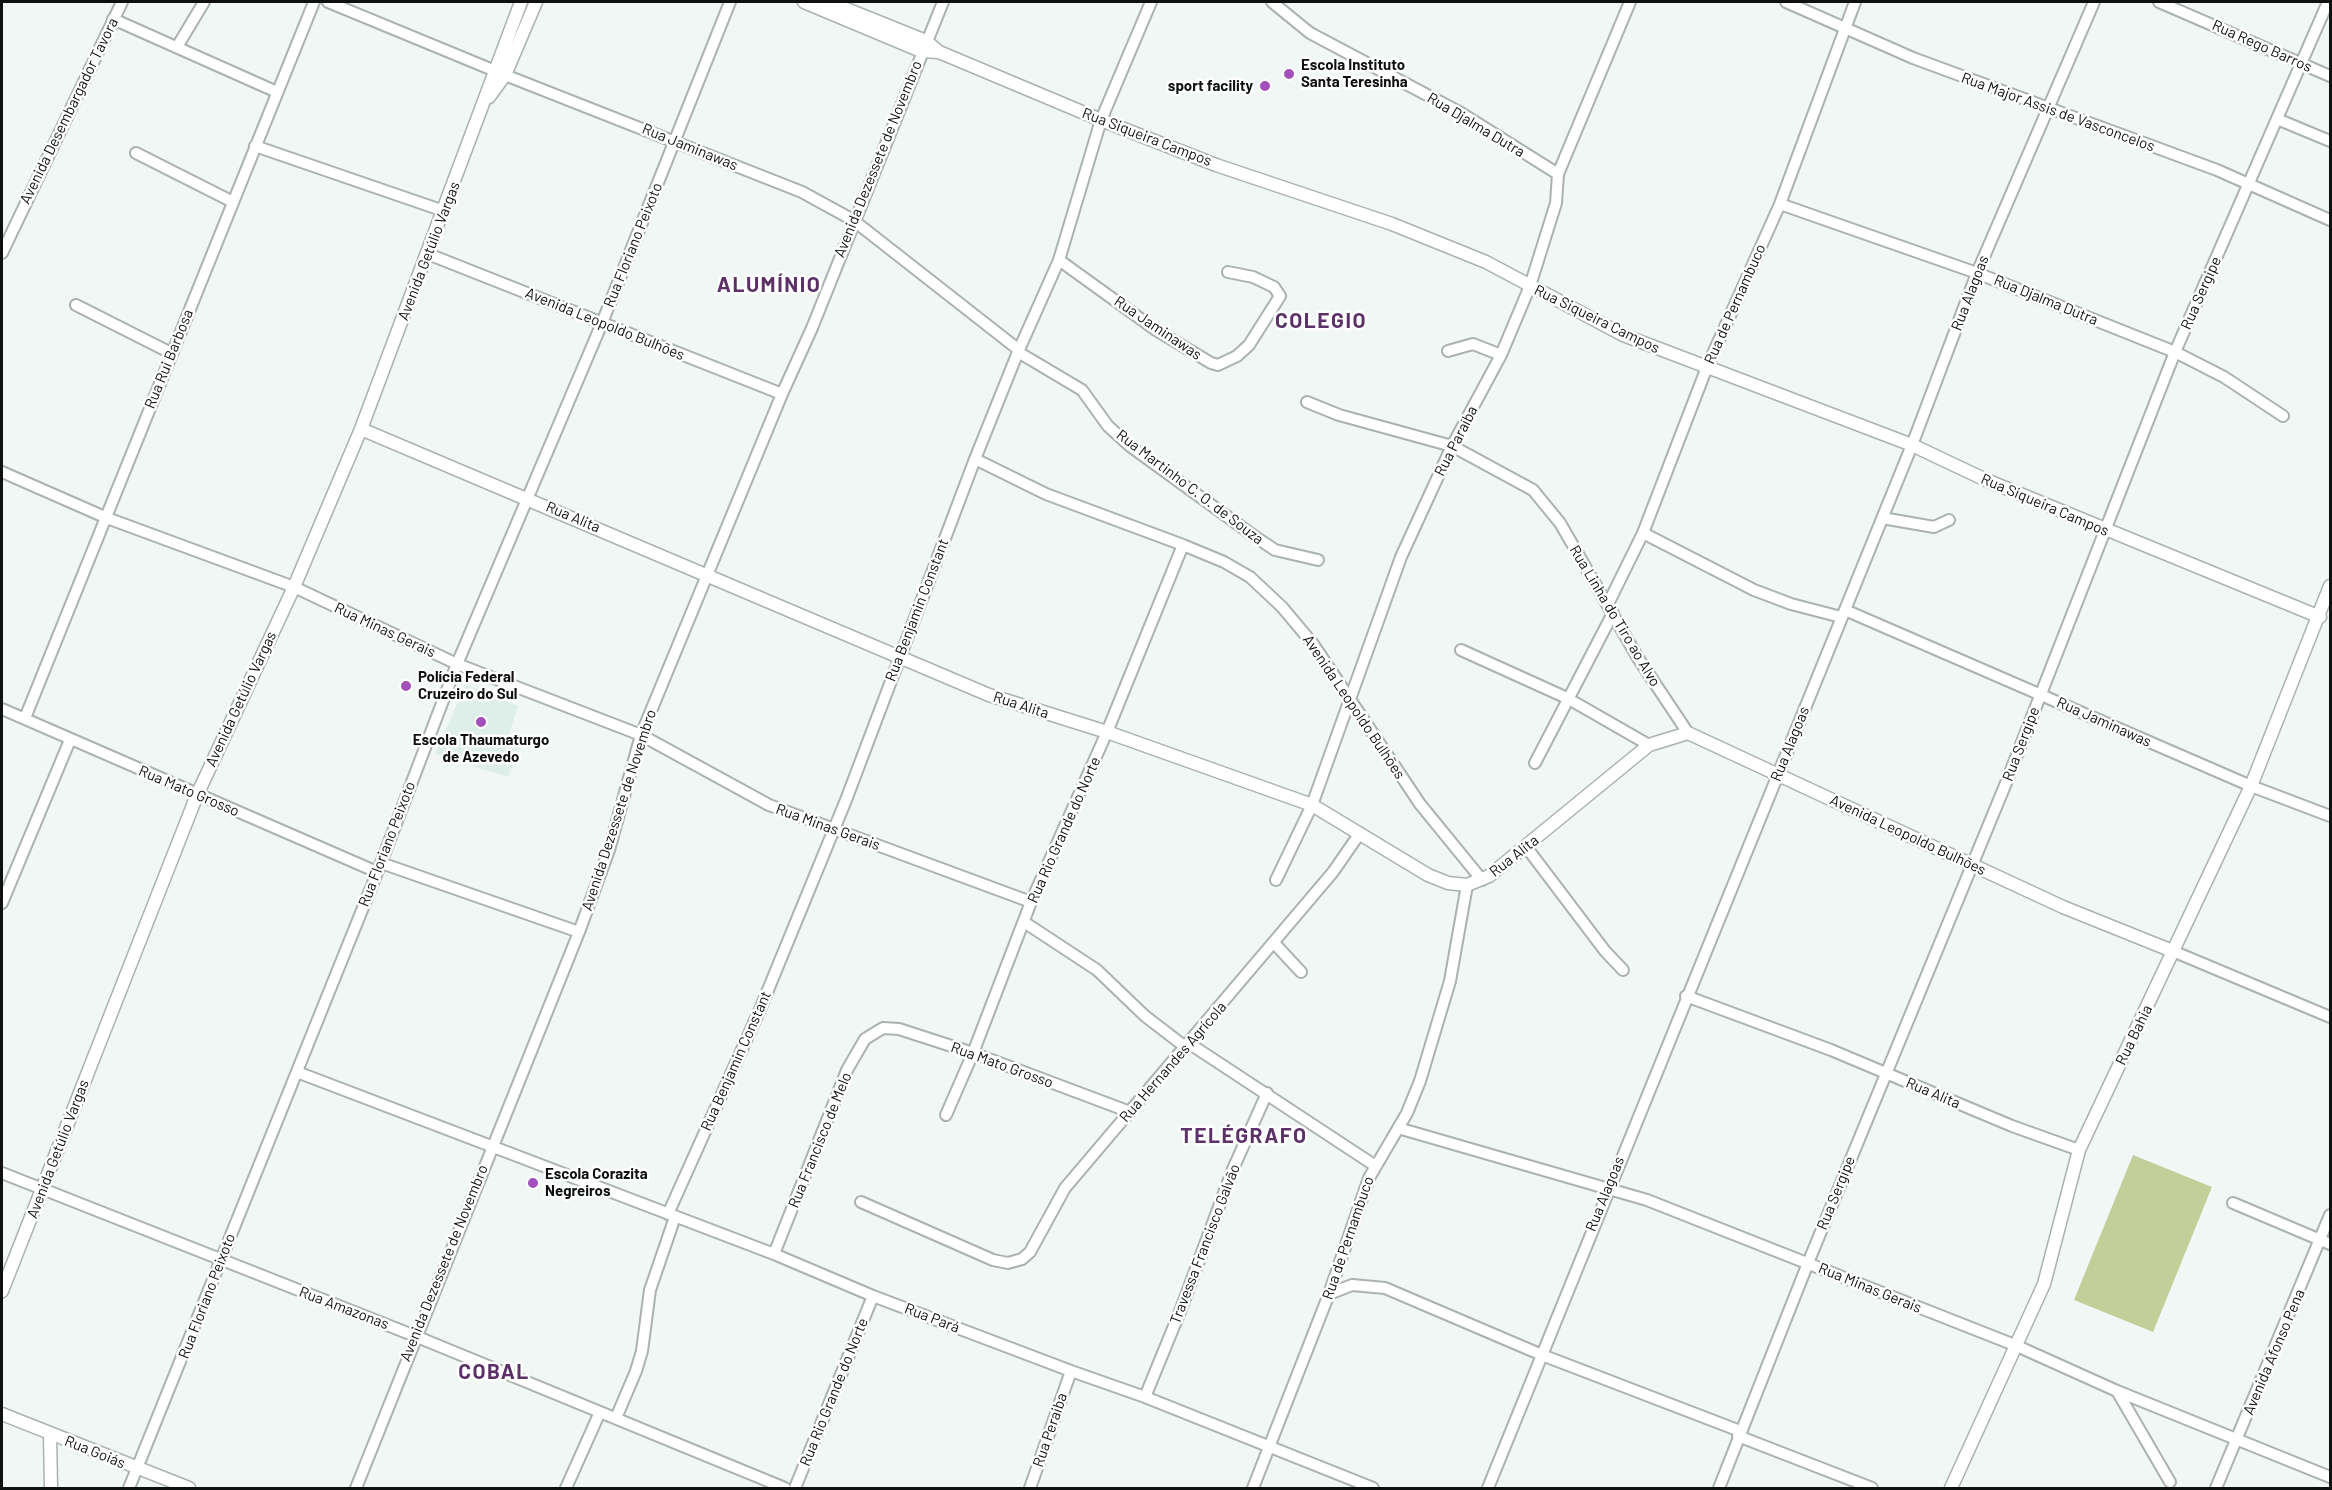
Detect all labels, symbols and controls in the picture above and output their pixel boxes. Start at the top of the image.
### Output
street label: Avenida Desembargador Tavora [16,15,122,207]
street label: Rua Rego Barros [2209,16,2315,76]
place label: Escola Instituto Santa Teresinha [1301,56,1408,91]
street label: Avenida Dezessete de Novembro [830,58,926,260]
marker: Escola Instituto Santa Teresinha [1282,67,1296,81]
street label: Rua Major Assis de Vasconcelos [1959,69,2157,155]
place label: sport facility [1168,77,1253,95]
marker: sport facility [1258,79,1272,93]
street label: Rua Djalma Dutra [1424,89,1528,161]
street label: Rua Siqueira Campos [1080,104,1214,170]
street label: Rua Jaminawas [640,120,740,174]
street label: Avenida Getúlio Vargas [394,179,464,323]
street label: Rua Floriano Peixoto [600,180,666,310]
street label: Rua de Pernambuco [1700,241,1770,367]
street label: Rua Alagoas [1947,253,1993,333]
street label: Rua Sergipe [2177,254,2225,332]
street label: Rua Djalma Dutra [1991,271,2101,329]
district label: ALUMÍNIO [717,272,821,298]
street label: Rua Siqueira Campos [1531,281,1663,357]
street label: Avenida Leopoldo Bulhões [523,284,687,364]
street label: Rua Jaminawas [1111,292,1205,364]
street label: Rua Rui Barbosa [141,307,197,411]
district label: COLEGIO [1275,308,1367,334]
street label: Rua Paraíba [1431,403,1481,479]
street label: Rua Martinho C. O. de Souza [1113,426,1267,548]
street label: Rua Siqueira Campos [1978,470,2112,540]
street label: Rua Alita [543,498,603,536]
street label: Rua Benjamin Constant [881,536,953,684]
street label: Rua Linha do Tiro ao Alvo [1566,542,1664,690]
street label: Rua Minas Gerais [331,599,439,661]
street label: Avenida Getúlio Vargas [202,628,280,770]
street label: Avenida Leopoldo Bulhões [1299,632,1409,782]
place label: Polícia Federal Cruzeiro do Sul [418,668,517,703]
marker: Polícia Federal Cruzeiro do Sul [399,679,413,693]
street label: Rua Alita [991,688,1051,722]
street label: Rua Jaminawas [2054,693,2154,751]
street label: Rua Alagoas [1767,704,1813,784]
street label: Rua Sergipe [1999,704,2043,784]
street label: Avenida Dezessete de Novembro [578,707,660,913]
marker: Escola Thaumaturgo de Azevedo [474,715,488,729]
place label: Escola Thaumaturgo de Azevedo [413,731,549,766]
street label: Rua Rio Grande do Norte [1024,754,1104,906]
street label: Rua Mato Grosso [136,762,242,820]
street label: Rua Floriano Peixoto [355,779,419,909]
street label: Avenida Leopoldo Bulhões [1827,791,1989,879]
street label: Rua Minas Gerais [773,800,883,854]
street label: Rua Alita [1486,831,1542,881]
street label: Rua Benjamin Constant [697,988,775,1134]
street label: Rua Hernandes Agrícola [1116,998,1230,1126]
street label: Rua Bahia [2112,1002,2156,1068]
street label: Rua Mato Grosso [948,1038,1056,1092]
street label: Rua Francisco de Melo [785,1070,855,1210]
street label: Rua Alita [1903,1074,1963,1112]
street label: Avenida Getúlio Vargas [23,1077,93,1221]
district label: TELÉGRAFO [1180,1123,1308,1149]
street label: Rua Sergipe [1813,1153,1859,1233]
street label: Rua Alagoas [1582,1154,1628,1234]
street label: Travessa Francisco Galvão [1166,1161,1244,1327]
street label: Avenida Dezessete de Novembro [396,1162,492,1364]
place label: Escola Corazita Negreiros [545,1165,648,1200]
street label: Rua de Pernambuco [1318,1174,1378,1302]
marker: Escola Corazita Negreiros [526,1176,540,1190]
street label: Rua Floriano Peixoto [175,1231,239,1361]
street label: Rua Minas Gerais [1816,1259,1924,1317]
street label: Rua Amazonas [296,1283,392,1333]
street label: Avenida Afonso Pena [2239,1286,2309,1418]
street label: Rua Pará [902,1299,962,1337]
street label: Rua Rio Grande do Norte [796,1315,872,1469]
district label: COBAL [458,1359,530,1385]
street label: Rua Peraiba [1029,1391,1071,1469]
street label: Rua Goiás [62,1432,128,1472]

